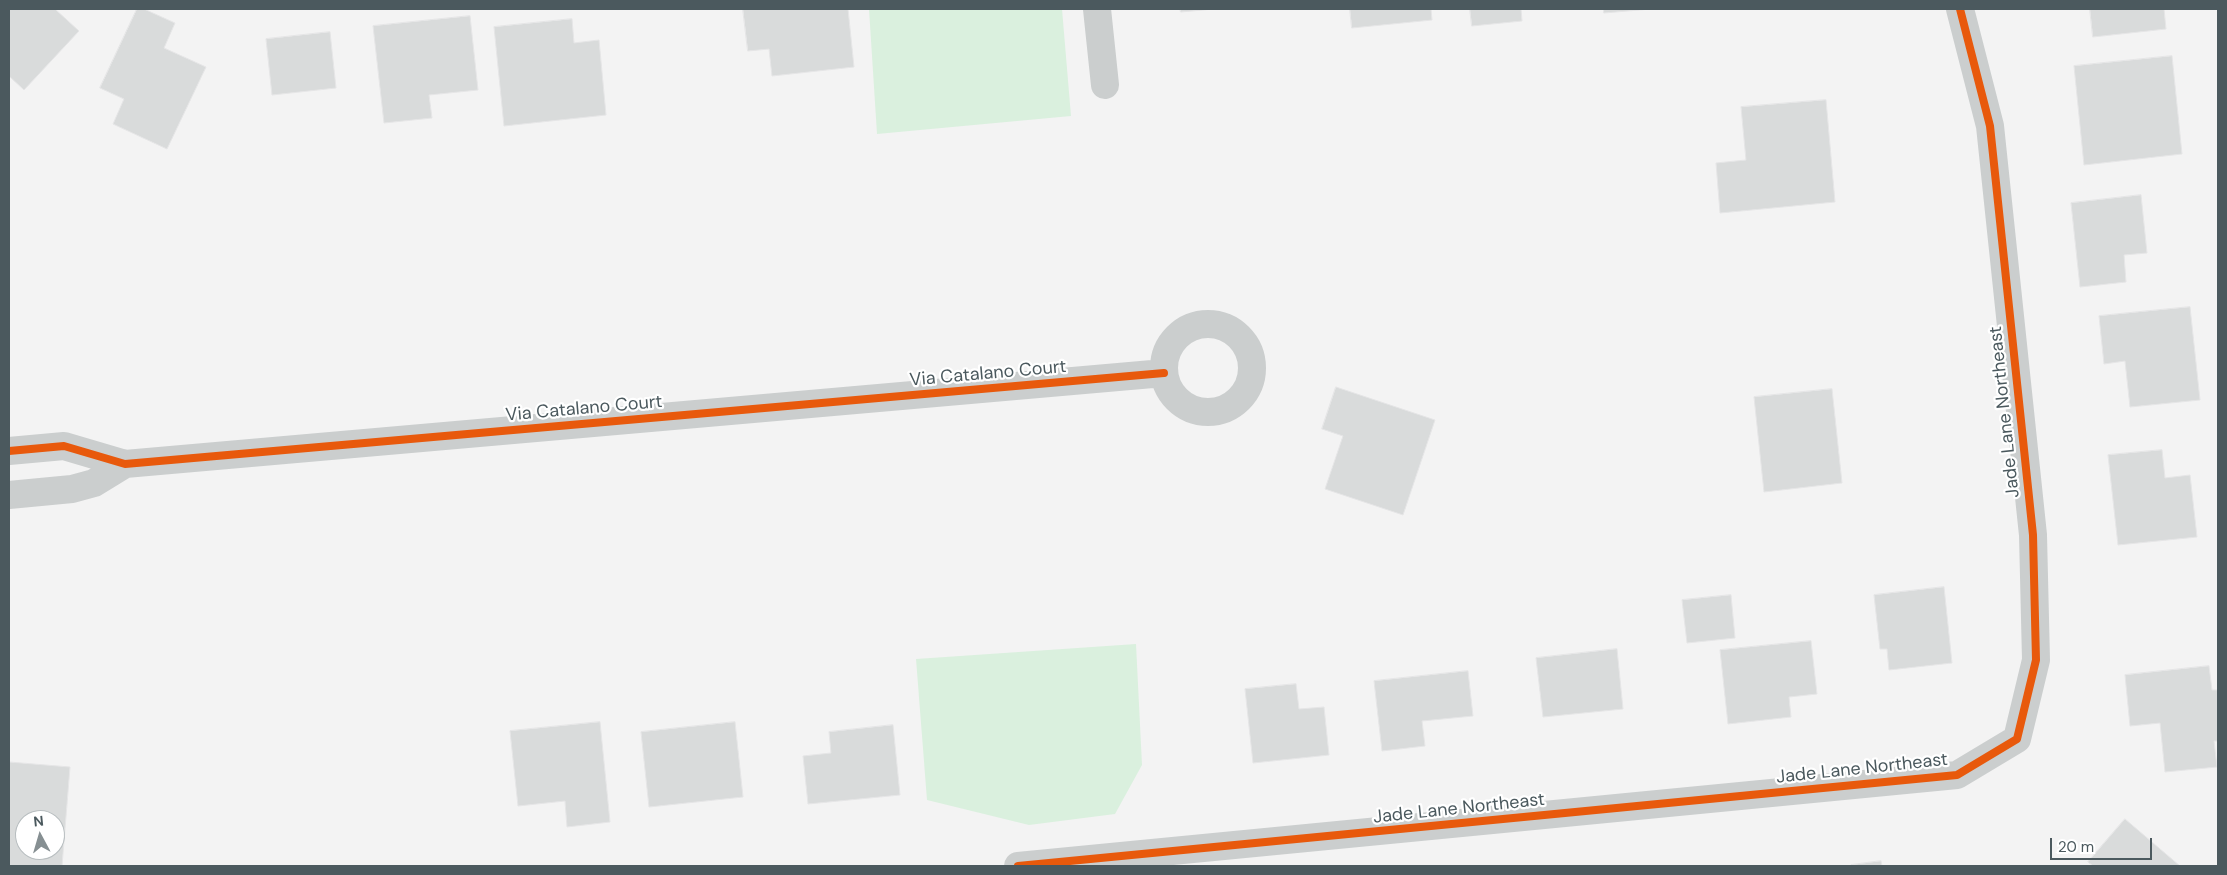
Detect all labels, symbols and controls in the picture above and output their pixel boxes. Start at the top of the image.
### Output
street label: Jade Lane Northeast [1985,325,2025,499]
street label: Via Catalano Court [909,356,1067,392]
street label: Via Catalano Court [505,391,663,427]
street label: Jade Lane Northeast [1775,749,1949,789]
street label: Jade Lane Northeast [1372,789,1546,829]
north arrow [15,810,65,860]
text: N [33,812,45,831]
scale bar [2052,828,2154,860]
text: 20 m [2058,837,2094,857]

